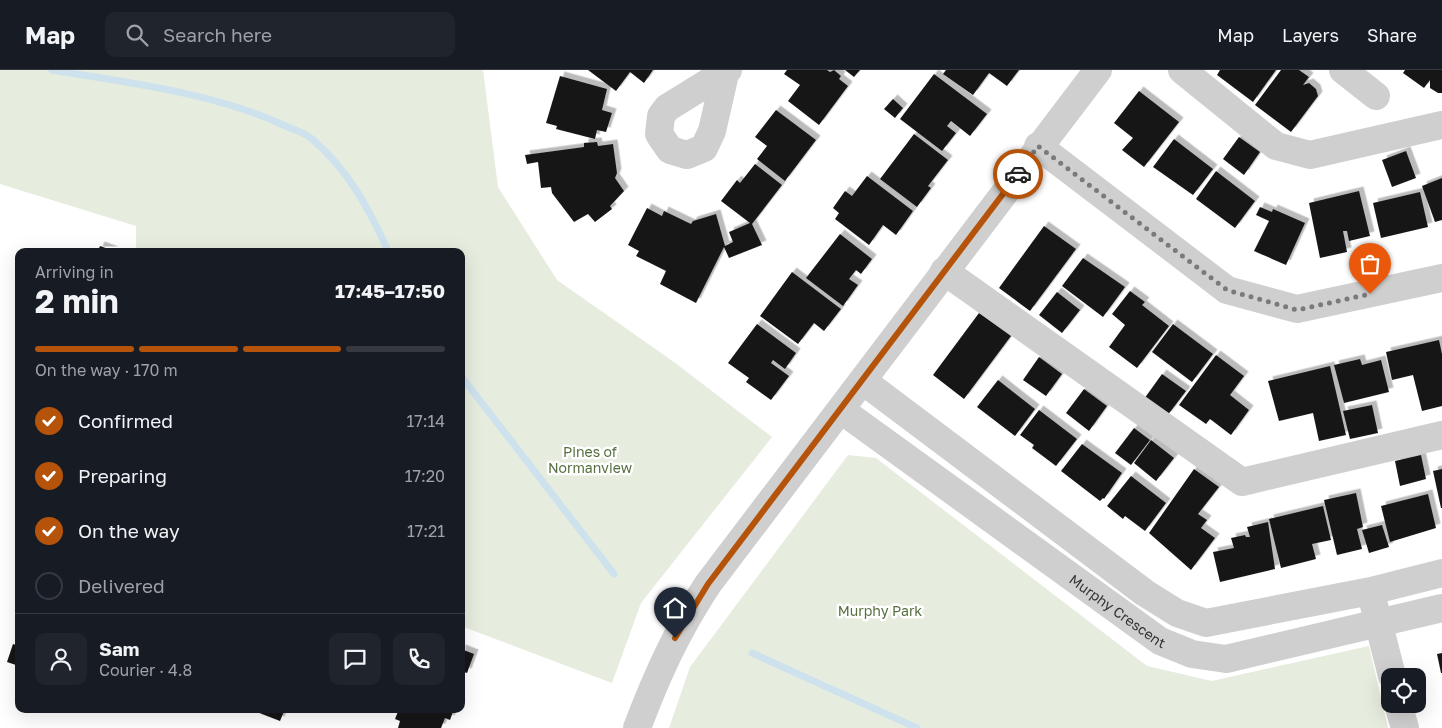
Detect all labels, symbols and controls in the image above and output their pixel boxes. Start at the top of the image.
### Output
search box [105,12,455,57]
text: Map [25,20,75,49]
icon: search [123,21,151,49]
text: Search here [163,23,272,46]
text: Map [1217,24,1254,46]
text: Layers [1282,24,1339,46]
text: Share [1367,24,1417,46]
courier [993,149,1043,199]
icon: car [1004,160,1032,188]
pin [1349,243,1391,294]
icon: bag [1356,250,1384,278]
text: Arriving in [35,262,114,282]
text: 17:45–17:50 [335,279,445,302]
text: 2 min [35,282,119,320]
text: On the way · 170 m [35,360,178,380]
icon: check [35,407,63,435]
text: Confirmed [78,409,173,432]
text: 17:14 [406,411,445,431]
park label: Pines of Normanview [548,443,632,476]
icon: check [35,462,63,490]
text: Preparing [78,464,167,487]
text: 17:20 [405,466,445,486]
icon: check [35,517,63,545]
text: On the way [78,519,180,542]
text: 17:21 [407,521,445,541]
street label: Murphy Crescent [1067,570,1168,651]
text: Delivered [78,574,165,597]
pin [654,587,696,638]
icon: home [661,594,689,622]
park label: Murphy Park [838,602,922,619]
button: person [35,633,87,685]
button: chat [329,633,381,685]
button: phone [393,633,445,685]
text: Sam [99,637,139,660]
text: Courier · 4.8 [99,660,192,680]
map controls [1381,668,1426,713]
button: locate [1381,668,1426,713]

